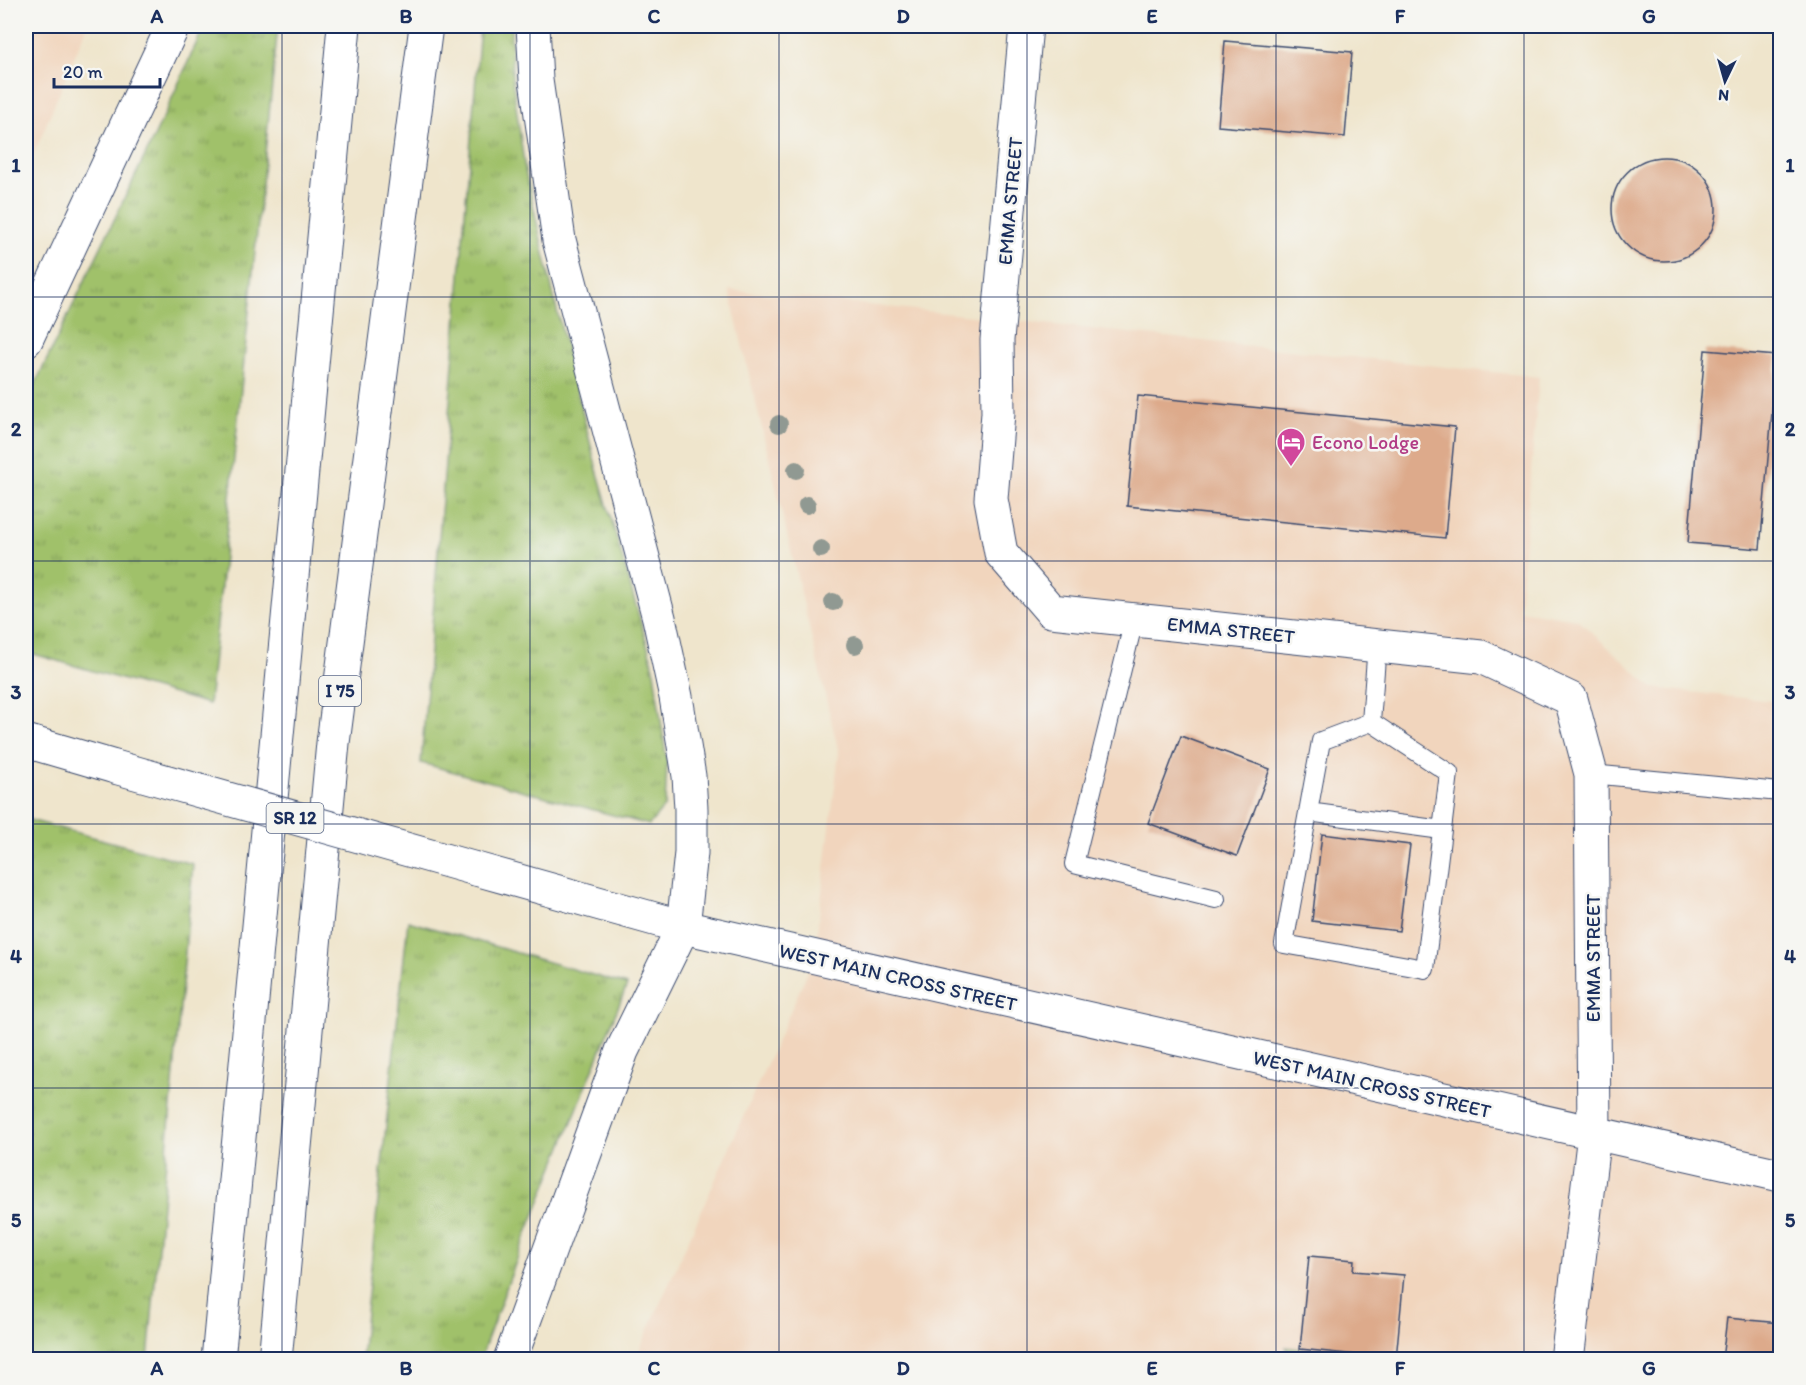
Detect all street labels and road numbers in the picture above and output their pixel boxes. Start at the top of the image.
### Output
street label: EMMA STREET [992,136,1028,266]
street label: EMMA STREET [1166,611,1296,649]
road number: I 75 [319,676,361,706]
road number: SR 12 [266,803,324,833]
street label: EMMA STREET [1581,894,1605,1022]
street label: WEST MAIN CROSS STREET [777,938,1019,1016]
street label: WEST MAIN CROSS STREET [1251,1045,1493,1123]

